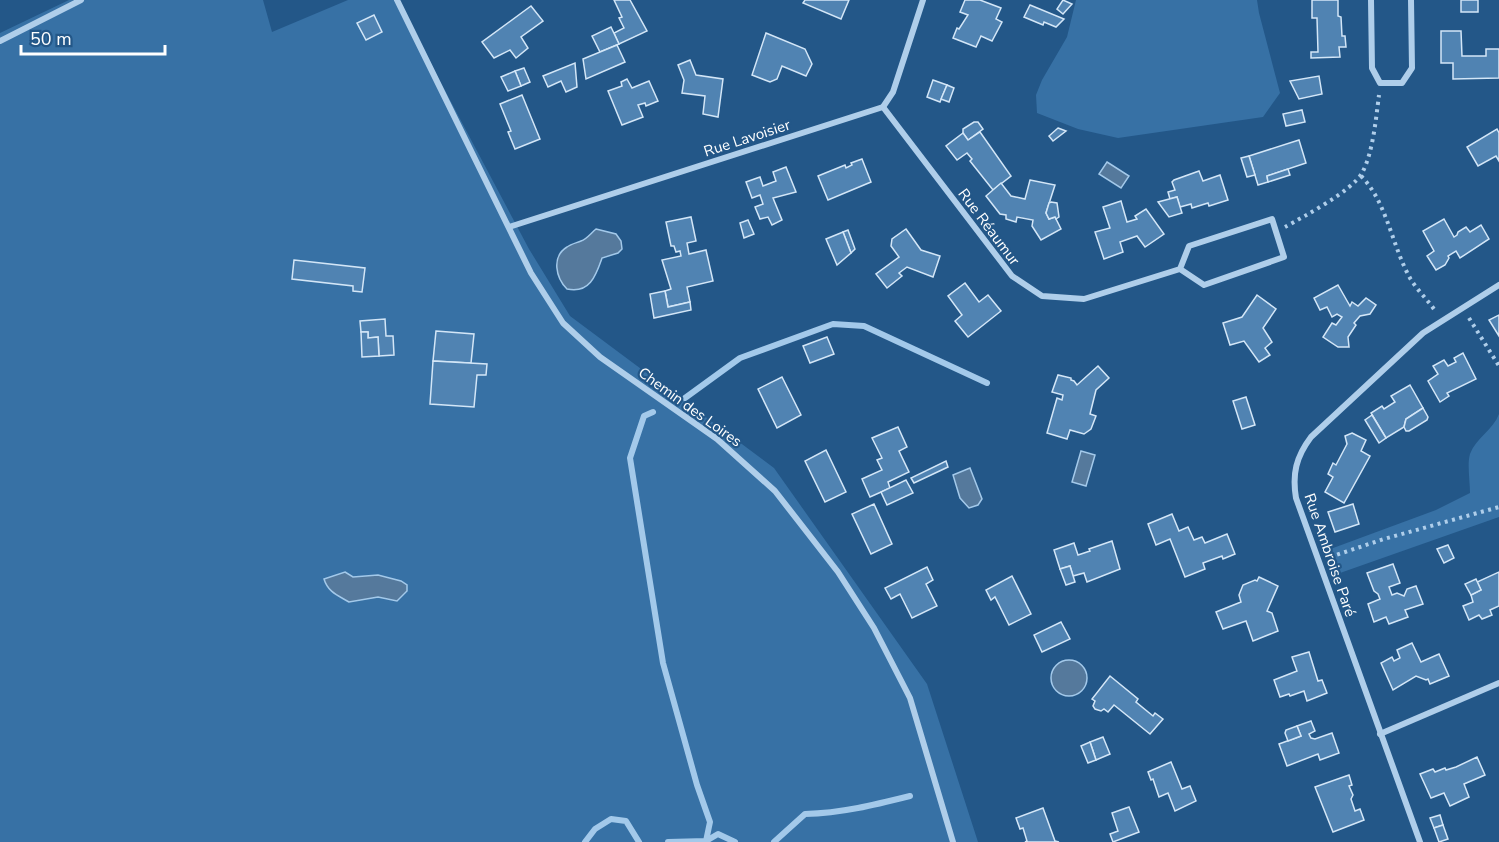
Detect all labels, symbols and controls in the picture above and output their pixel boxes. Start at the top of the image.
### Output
scale bar [21,18,165,56]
text: 50 m [30,27,72,51]
street label: Rue Lavoisier [701,114,793,161]
street label: Rue Réaumur [954,185,1025,270]
street label: Chemin des Loires [634,363,746,451]
street label: Rue Ambroise Paré [1299,491,1361,619]

